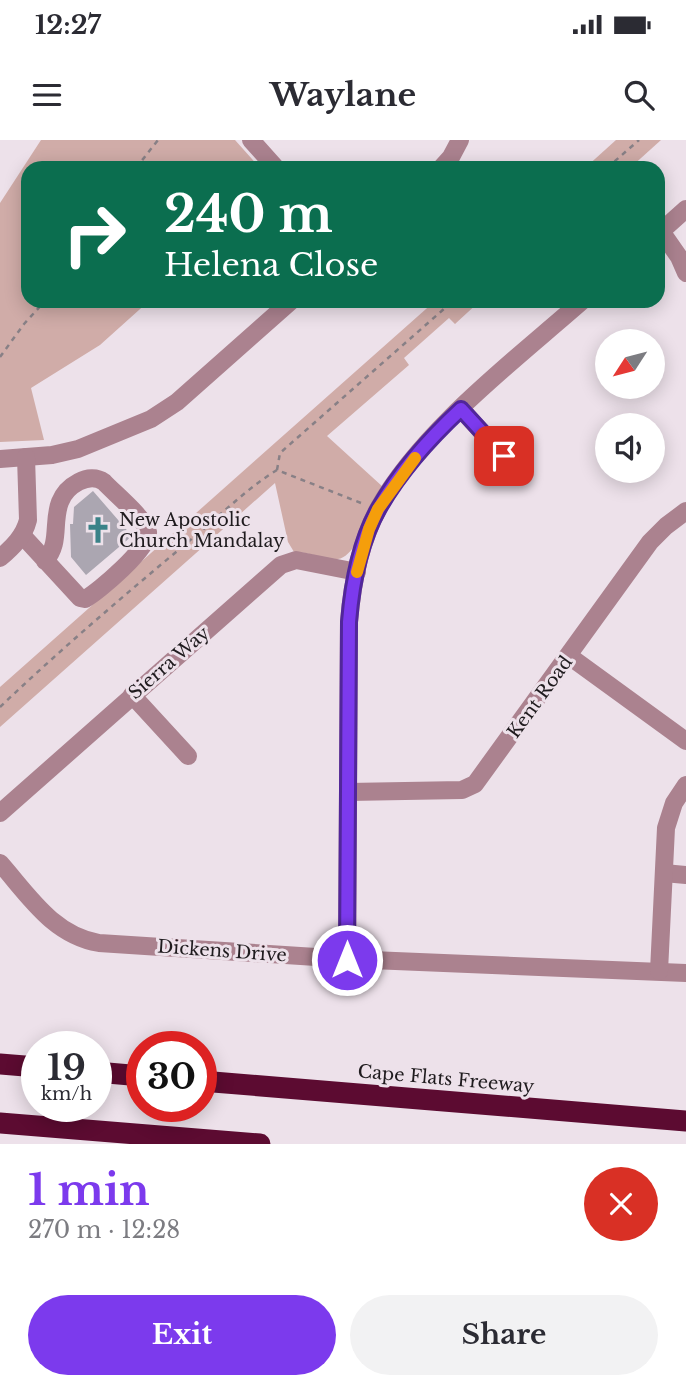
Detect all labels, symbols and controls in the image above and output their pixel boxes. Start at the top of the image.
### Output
text: 12:27 [35,9,101,41]
text: Waylane [270,75,416,115]
icon: menu [28,76,66,114]
icon: search [620,76,658,114]
text: 240 m [164,184,333,245]
icon: right [49,189,140,280]
text: Helena Close [164,245,378,285]
north arrow [595,329,665,399]
map controls [595,329,665,483]
button: sound [595,413,665,483]
pin [474,426,534,486]
icon: arrive [485,437,523,475]
place label: New Apostolic Church Mandalay [119,509,285,552]
church icon: New Apostolic Church Mandalay [83,515,113,545]
street label: Sierra Way [124,622,214,704]
street label: Kent Road [503,652,577,742]
position arrow [310,923,384,997]
street label: Dickens Drive [157,936,287,966]
speed limit sign: 30 [126,1031,217,1122]
text: 19 [47,1046,86,1089]
street label: Cape Flats Freeway [357,1060,536,1098]
text: km/h [41,1083,92,1105]
text: 1 min [28,1164,150,1216]
button: close [584,1167,658,1241]
text: 270 m · 12:28 [28,1216,180,1244]
button: Exit [28,1295,336,1375]
button: Share [350,1295,658,1375]

